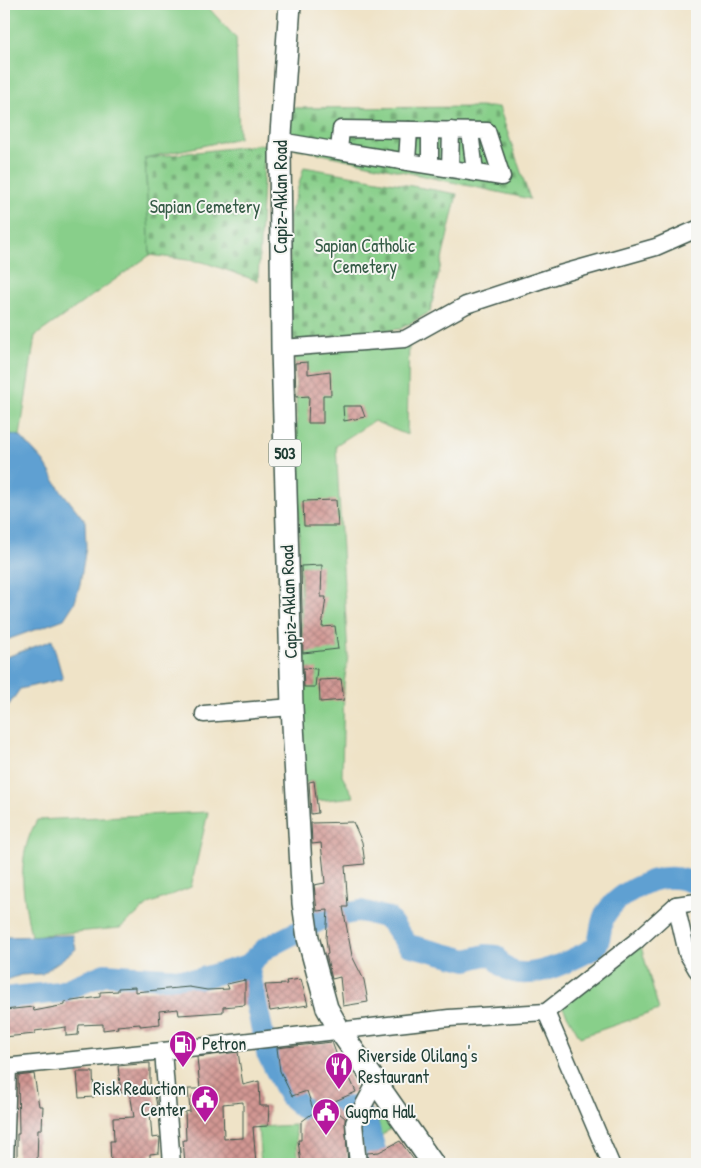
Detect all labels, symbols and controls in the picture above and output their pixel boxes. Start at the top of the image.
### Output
street label: Capiz-Aklan Road [268,140,293,254]
park label: Sapian Cemetery [150,194,261,219]
park label: Sapian Catholic Cemetery [315,233,415,279]
road number: 503 [269,439,301,466]
street label: Capiz-Aklan Road [274,545,303,659]
fuel station icon: Petron [168,1029,198,1068]
place label: Petron [202,1031,246,1056]
place label: Riverside Olilang's Restaurant [358,1043,478,1089]
restaurant icon: Riverside Olilang's Restaurant [324,1051,354,1090]
place label: Risk Reduction Center [93,1076,186,1122]
public building icon: Risk Reduction Center [190,1084,220,1123]
public building icon: Gugma Hall [311,1097,341,1136]
place label: Gugma Hall [345,1099,416,1124]

